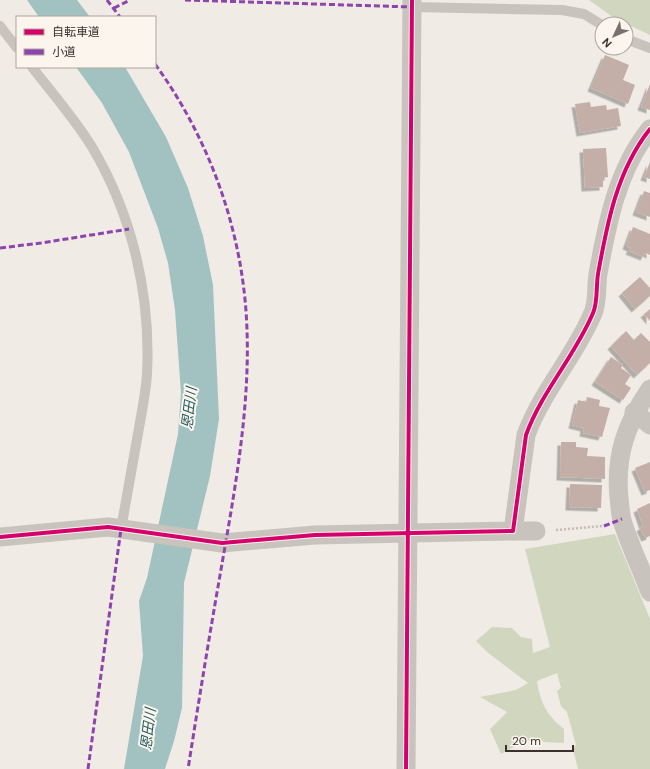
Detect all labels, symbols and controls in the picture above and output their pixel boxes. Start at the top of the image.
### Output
legend [16,16,156,68]
north arrow [594,16,634,56]
text: 自転車道 [52,24,100,40]
text: N [599,35,615,51]
text: 小道 [52,44,76,60]
water label: 恩田川 [178,384,201,430]
water label: 恩田川 [137,705,160,751]
scale bar [506,727,573,753]
text: 20 m [512,733,541,749]

